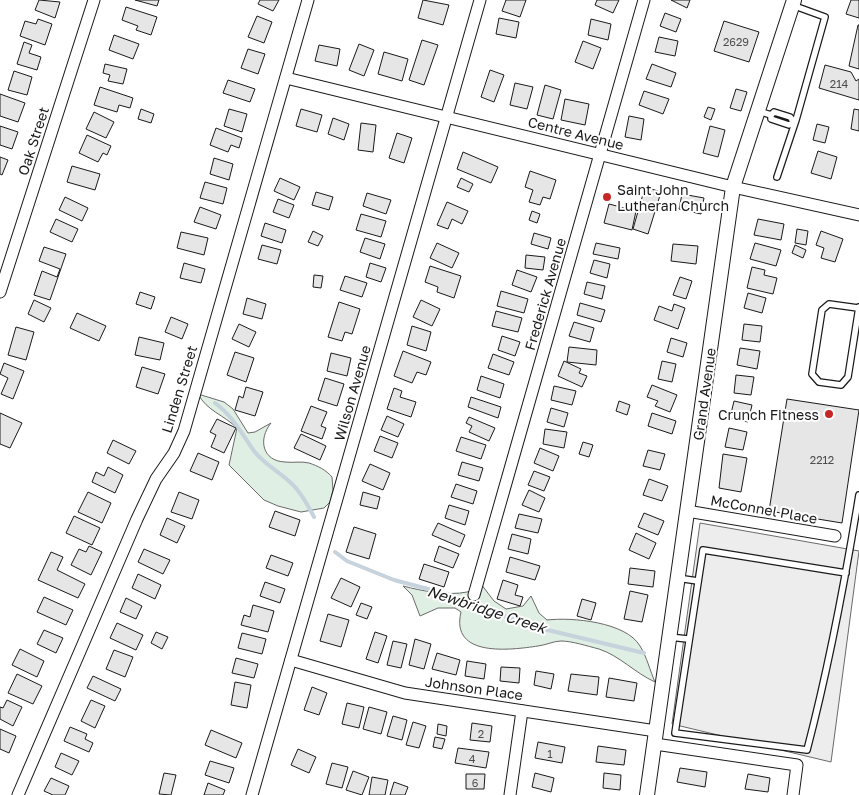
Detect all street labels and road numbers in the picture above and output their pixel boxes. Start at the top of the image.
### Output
street label: Oak Street [14,105,52,177]
street label: Centre Avenue [526,113,626,153]
street label: Frederick Avenue [521,236,569,352]
street label: Linden Street [158,343,200,435]
street label: Wilson Avenue [330,343,374,443]
street label: Grand Avenue [689,347,719,441]
street label: McConnel Place [709,491,819,527]
street label: Johnson Place [424,673,524,703]

